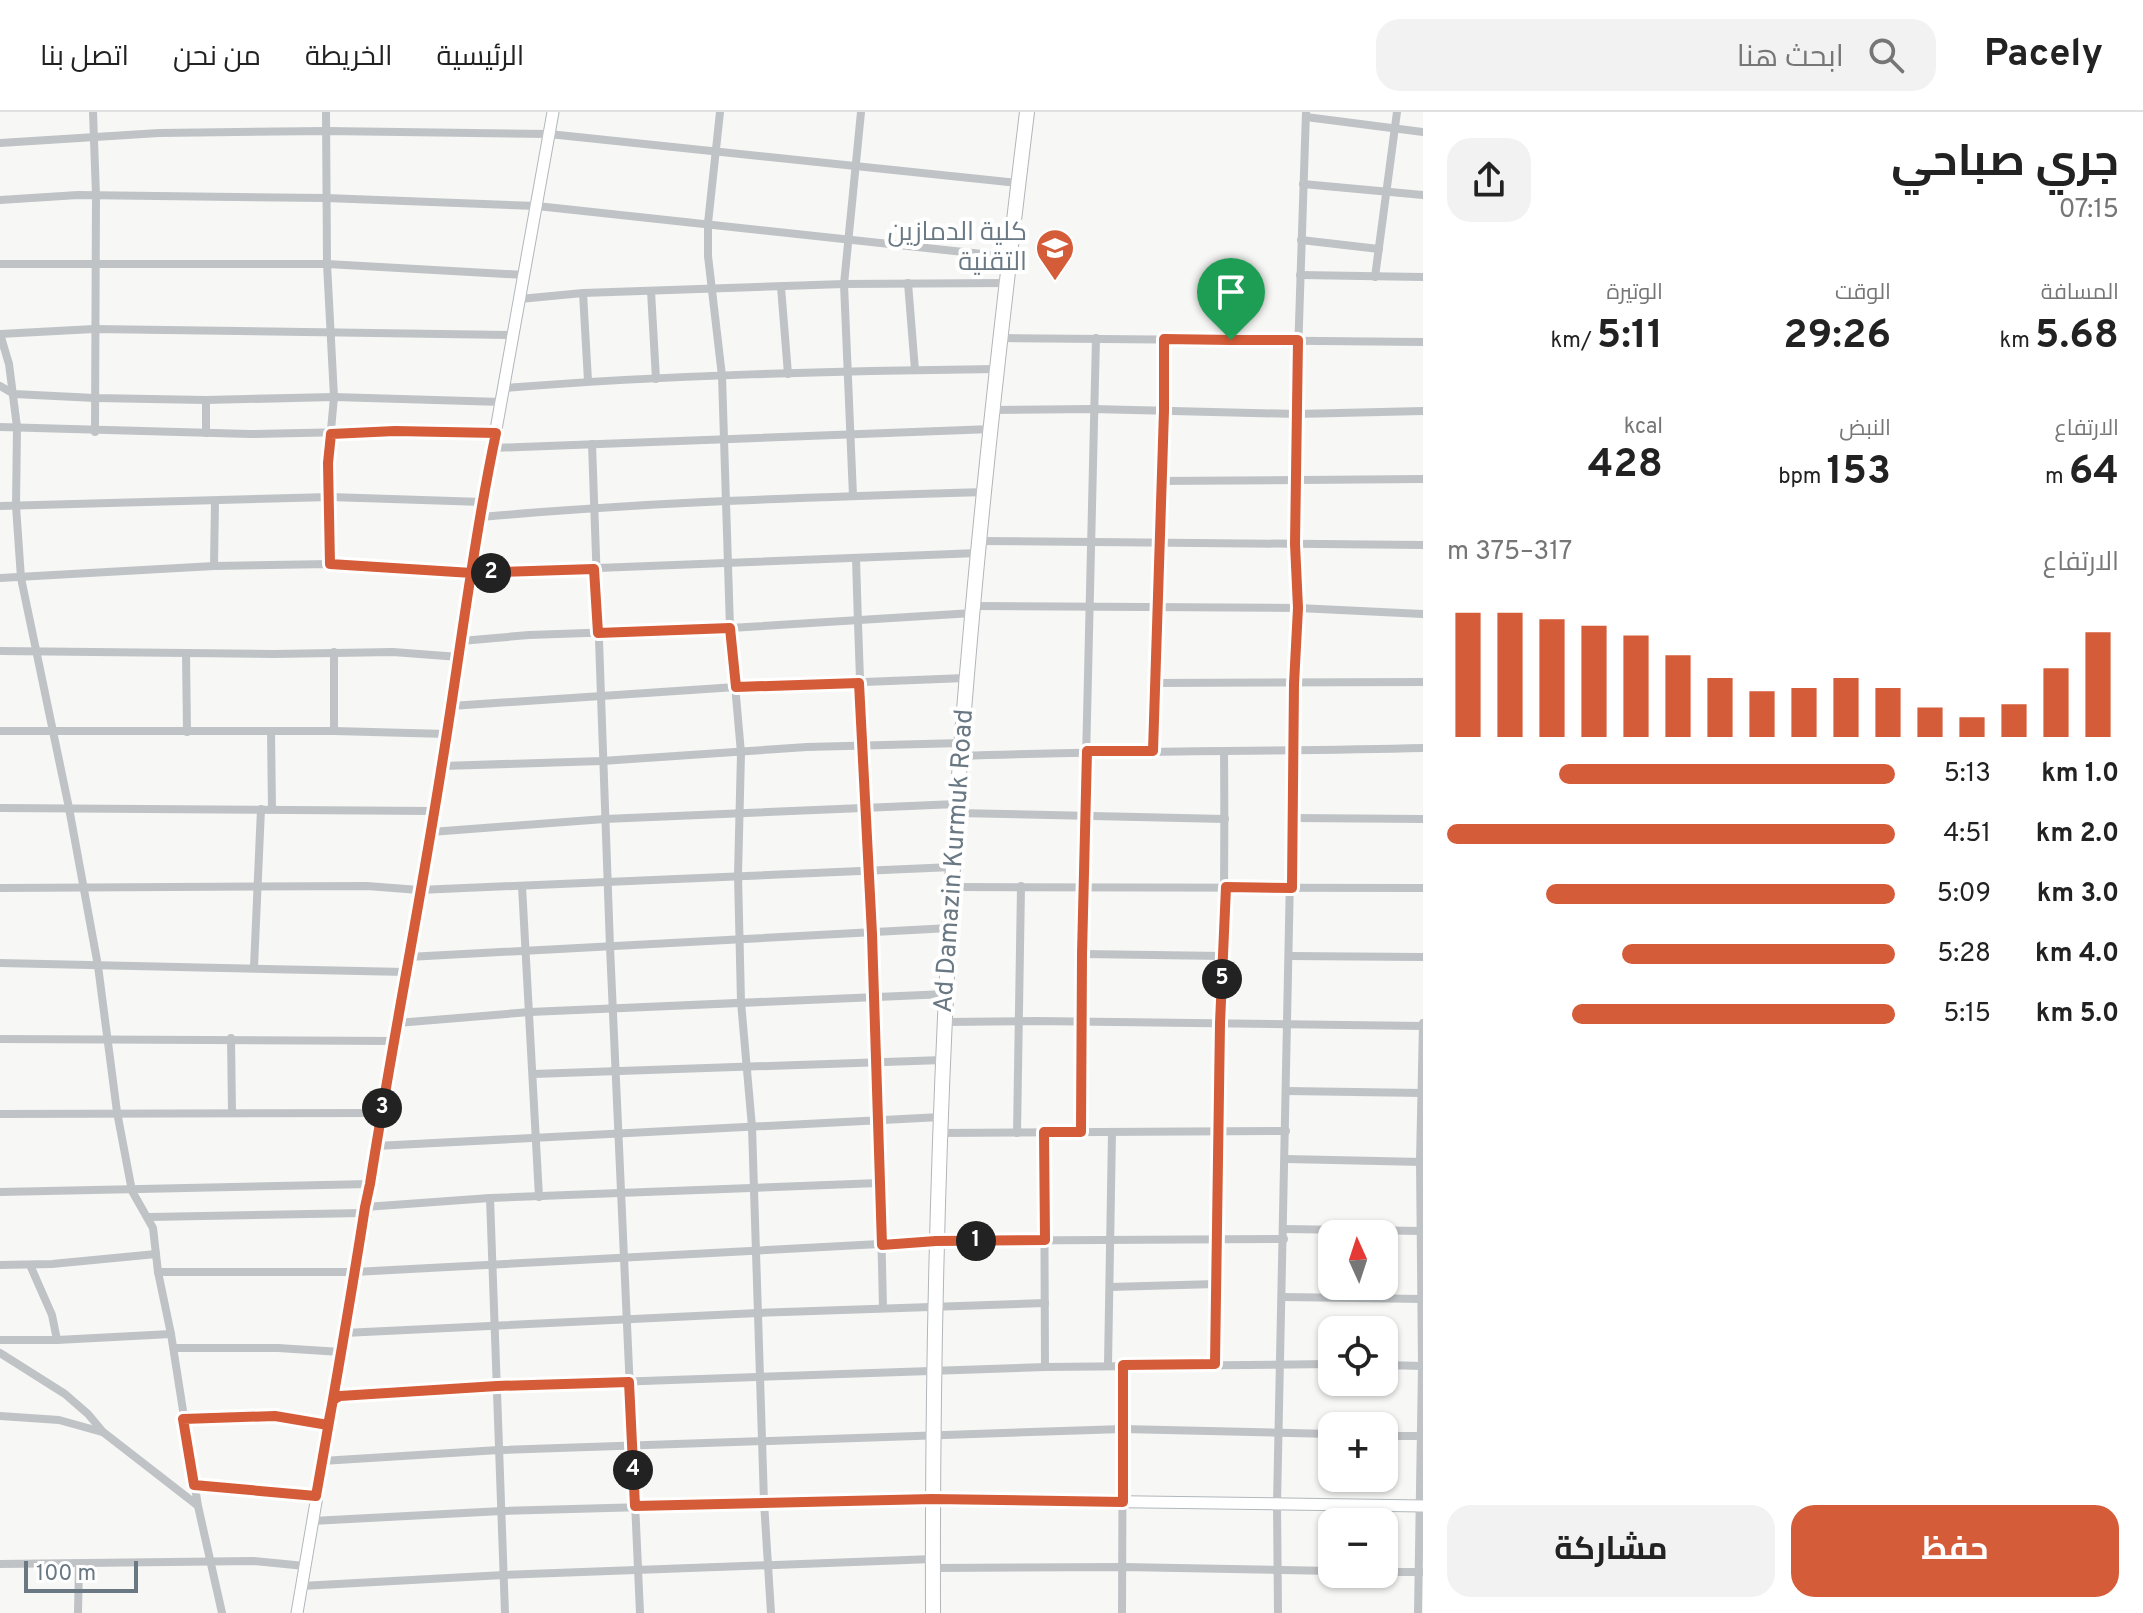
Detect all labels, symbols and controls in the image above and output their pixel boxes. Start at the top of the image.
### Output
search box [1376,19,1936,91]
text: Pacely [1984,31,2103,80]
icon: search [1864,33,1908,77]
text: اتصل بنا [40,40,129,76]
text: من نحن [173,40,261,76]
text: الخريطة [305,40,392,76]
text: الرئيسية [436,40,524,76]
text: ابحث هنا [1737,40,1844,77]
text: جري صباحي [1891,136,2119,192]
button: share [1447,138,1531,222]
text: 07:15 [2059,194,2119,227]
place label: كلية الدمازين التقنية [888,217,1027,280]
school or university icon: كلية الدمازين التقنية [1034,227,1076,282]
pin [1197,258,1265,340]
icon: arrive [1209,270,1253,314]
text: الوتيرة [1607,280,1663,307]
text: الوقت [1835,280,1891,307]
text: المسافة [2041,280,2119,307]
text: 5:11 [1597,312,1663,362]
text: 29:26 [1783,312,1891,362]
text: 5.68 [2035,312,2119,362]
text: /km [1550,328,1597,355]
text: km [1999,328,2035,355]
text: kcal [1624,414,1663,441]
text: النبض [1839,416,1891,443]
text: الارتفاع [2055,416,2119,443]
text: 428 [1588,441,1663,491]
text: 153 [1827,448,1891,498]
text: 64 [2069,448,2119,498]
text: bpm [1778,464,1827,491]
text: m [2045,464,2069,491]
text: 317–375 m [1447,536,1572,569]
text: الارتفاع [2043,547,2119,580]
pin: 2 [471,553,511,593]
text: 2 [484,559,498,586]
street label: Ad Damazin Kurmuk Road [928,708,982,1014]
text: 5:13 [1944,758,1991,791]
text: 1.0 km [2041,758,2119,791]
text: 4:51 [1943,818,1991,851]
text: 2.0 km [2036,818,2119,851]
text: 5:09 [1937,878,1991,911]
text: 3.0 km [2037,878,2119,911]
text: 5:28 [1937,938,1991,971]
text: 4.0 km [2035,938,2119,971]
pin: 5 [1202,959,1242,999]
text: 5 [1215,965,1229,992]
text: 5:15 [1943,998,1991,1031]
text: 5.0 km [2036,998,2119,1031]
pin: 3 [362,1088,402,1128]
text: 3 [375,1094,389,1121]
north arrow [1318,1220,1398,1300]
map controls [1318,1220,1398,1588]
pin: 1 [956,1221,996,1261]
text: 1 [972,1227,980,1254]
button: locate [1318,1316,1398,1396]
button: + [1318,1412,1398,1492]
pin: 4 [613,1450,653,1490]
text: 4 [626,1456,640,1483]
button: مشاركة [1447,1505,1775,1597]
button: حفظ [1791,1505,2119,1597]
button: − [1318,1508,1398,1588]
scale bar [24,1557,138,1593]
text: 100 m [36,1561,96,1588]

